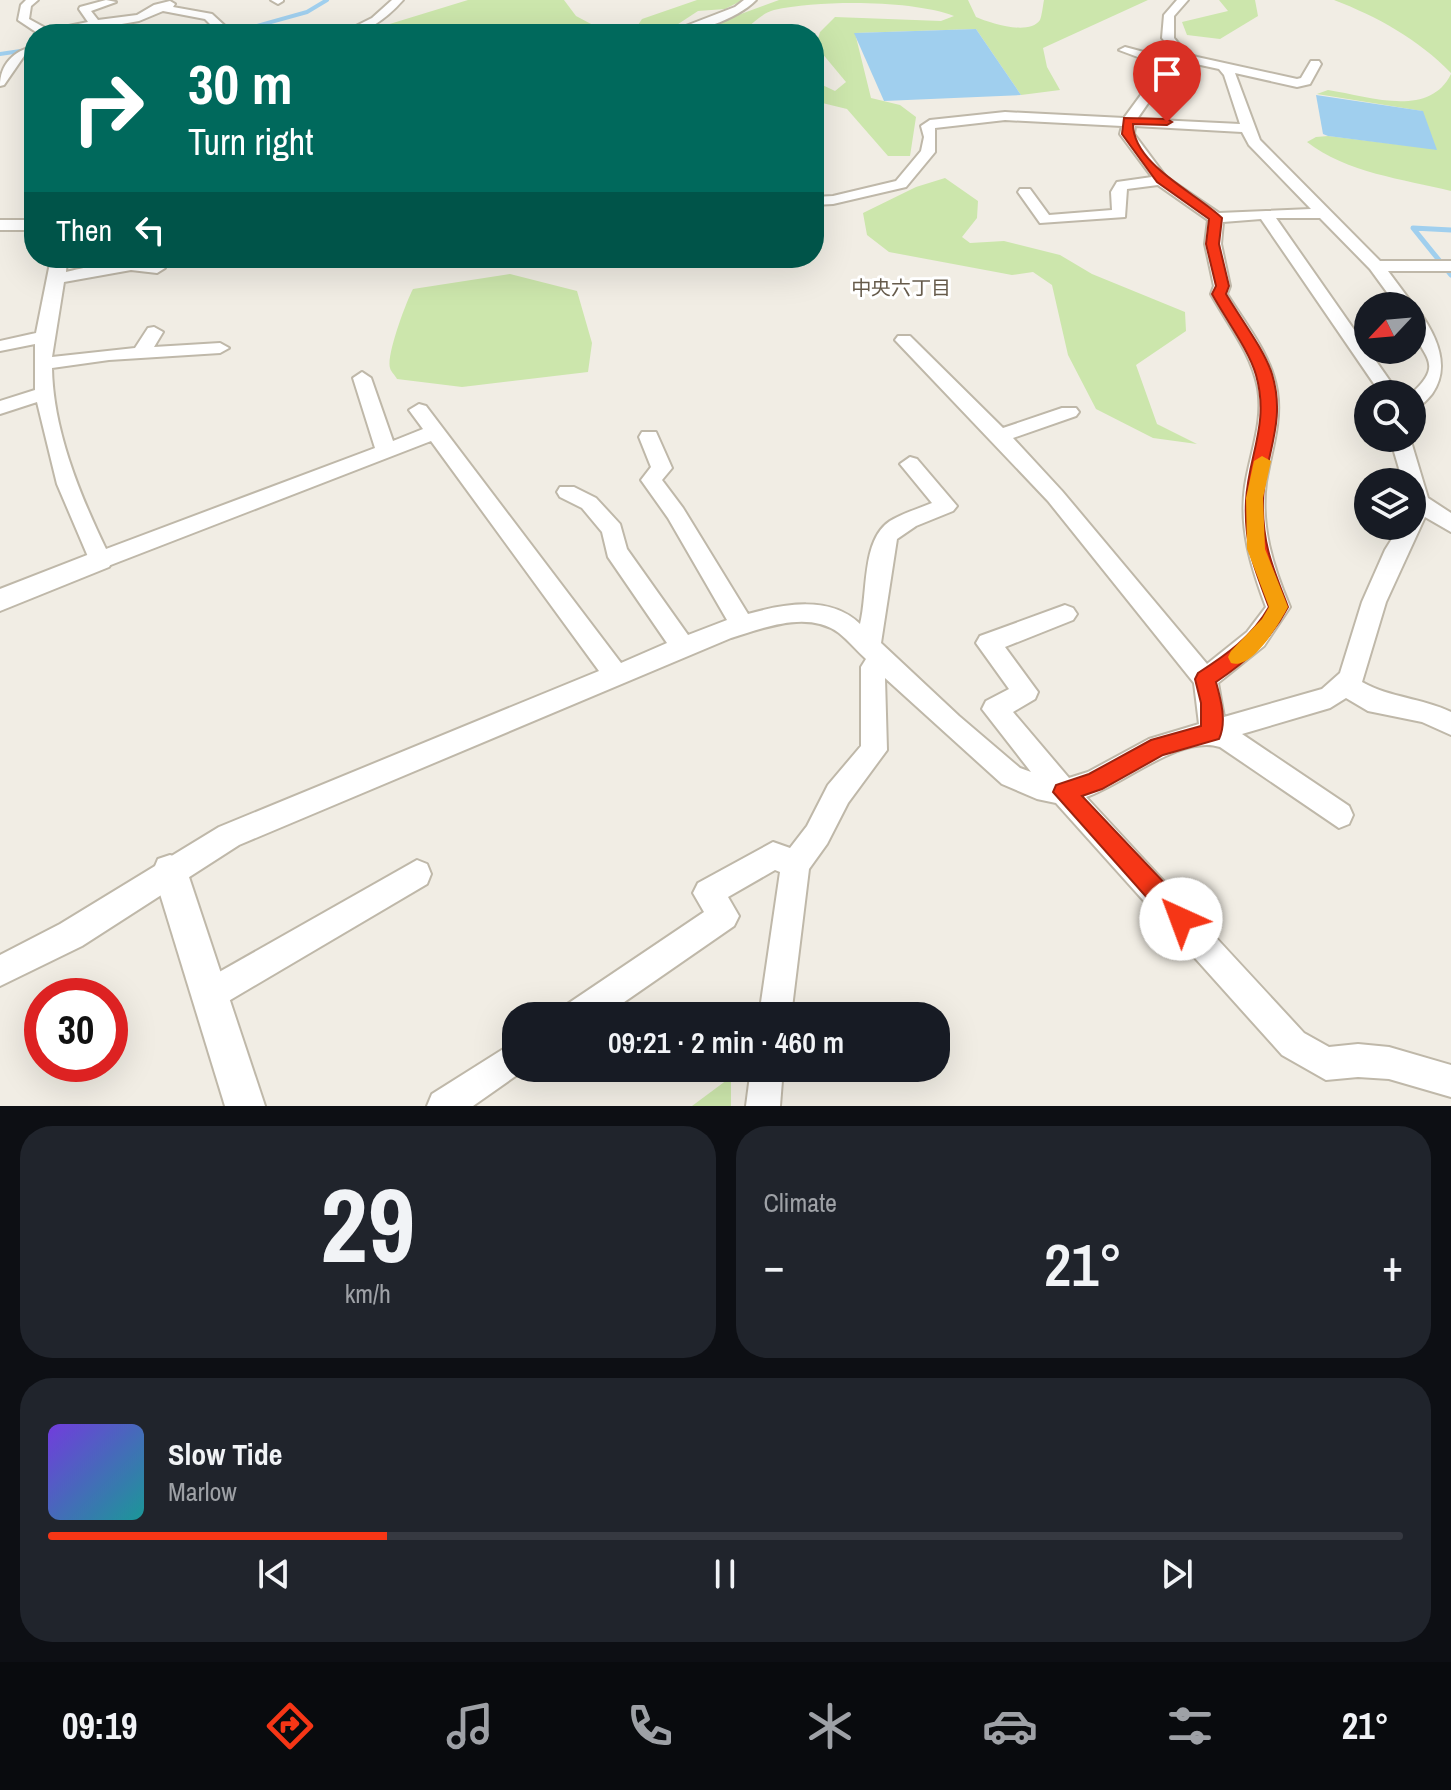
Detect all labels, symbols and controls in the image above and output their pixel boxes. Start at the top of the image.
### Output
pin [1133,40,1201,122]
text: 30 m [188,46,293,121]
icon: arrive [1145,52,1189,96]
icon: right [56,56,160,160]
text: Turn right [188,118,313,166]
icon: left [128,208,172,252]
text: Then [56,210,112,250]
district label: 中央六丁目 [851,274,951,301]
north arrow [1354,292,1426,364]
map controls [1354,292,1426,540]
button: search [1354,380,1426,452]
button: layers [1354,468,1426,540]
position arrow [1139,877,1223,961]
speed limit sign: 30 [24,978,128,1082]
text: 09:21 · 2 min · 460 m [608,1022,844,1062]
text: 29 [320,1154,415,1294]
text: Climate [764,1185,837,1220]
text: 21° [1044,1224,1123,1305]
text: − [764,1235,785,1295]
text: + [1382,1235,1403,1295]
text: km/h [345,1276,391,1311]
text: Slow Tide [168,1434,282,1474]
text: Marlow [168,1474,237,1509]
icon: previous [252,1552,296,1596]
icon: pause [703,1552,747,1596]
icon: next [1155,1552,1199,1596]
icon: directions [262,1698,318,1754]
icon: music [442,1698,498,1754]
icon: phone [622,1698,678,1754]
icon: climate [802,1698,858,1754]
icon: car [982,1698,1038,1754]
icon: filters [1162,1698,1218,1754]
text: 09:19 [62,1702,138,1750]
text: 21° [1342,1702,1389,1750]

